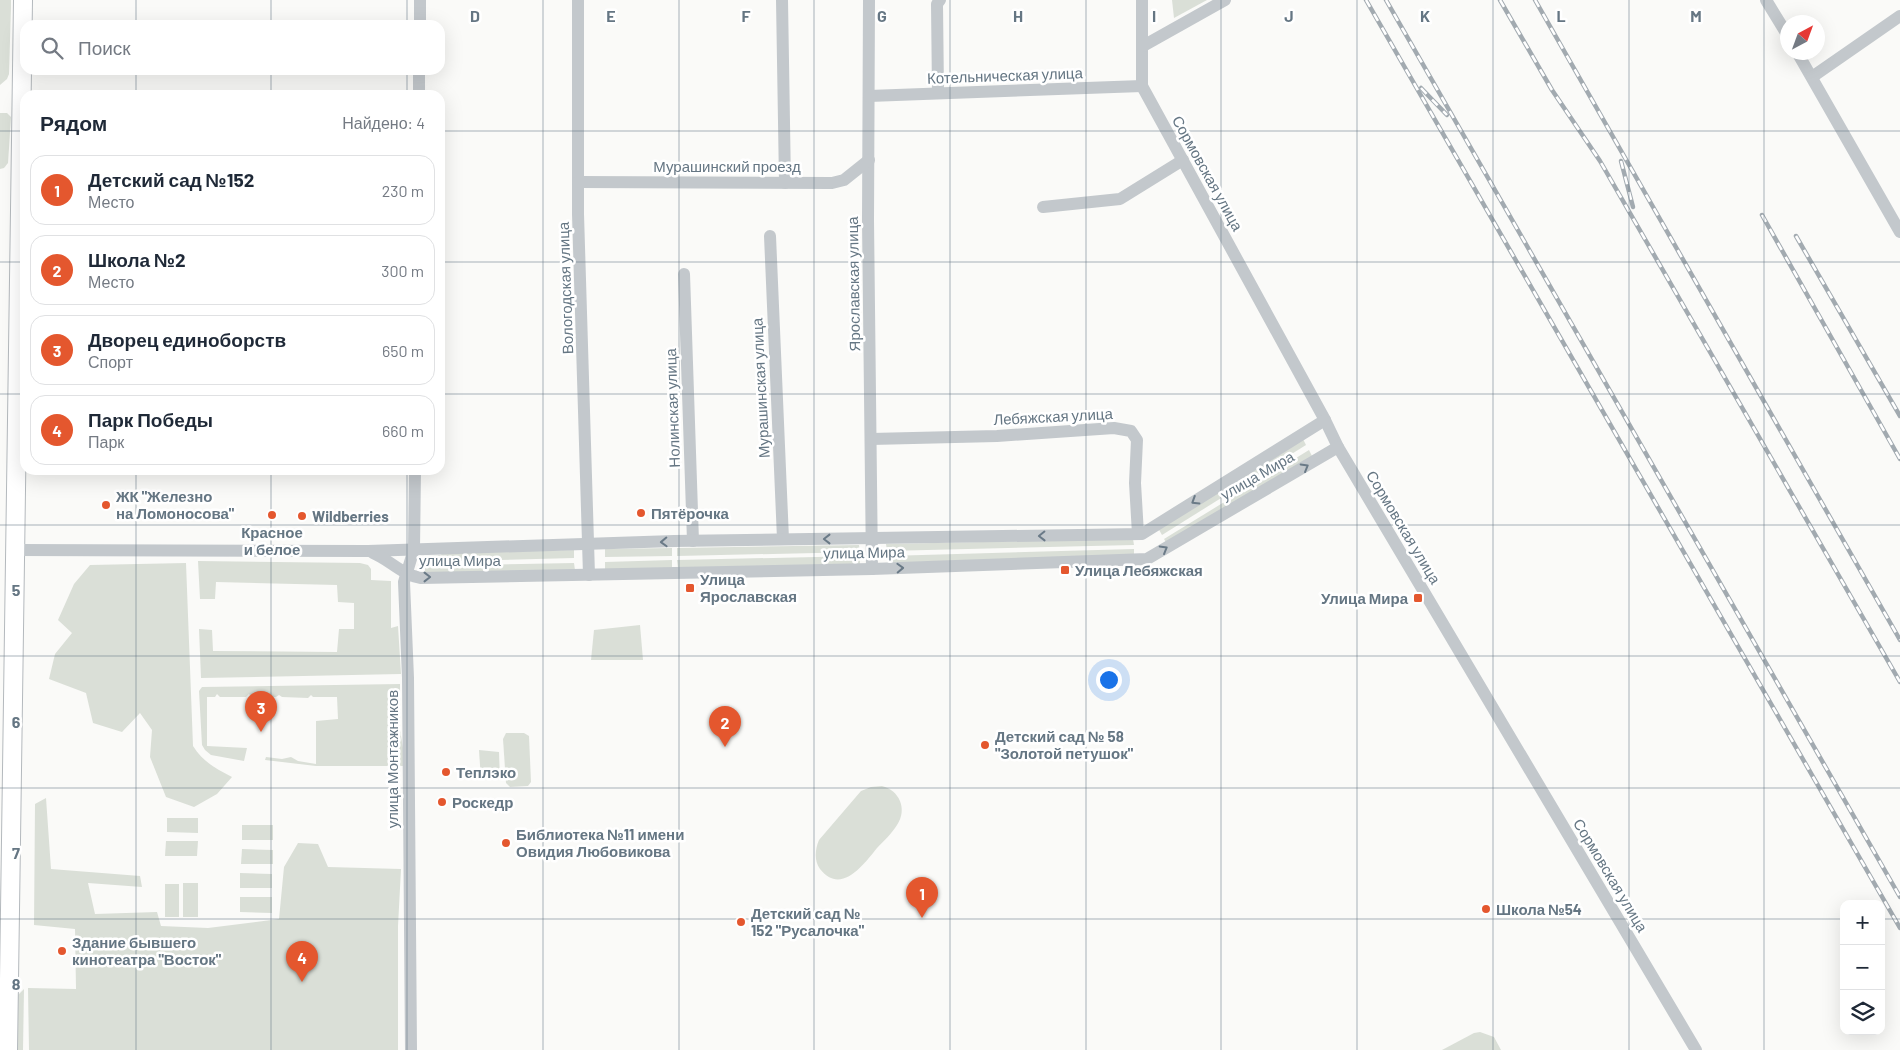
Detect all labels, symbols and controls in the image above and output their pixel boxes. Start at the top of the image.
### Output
text: D [470,6,480,25]
text: E [606,6,616,25]
text: F [742,6,751,25]
text: G [877,6,887,25]
text: H [1013,6,1023,25]
text: I [1152,6,1156,25]
text: J [1284,6,1294,25]
text: K [1420,6,1430,25]
text: L [1556,6,1566,25]
text: M [1690,6,1702,25]
north arrow [1780,15,1825,60]
search box [20,20,445,75]
icon: search [38,34,66,62]
text: Поиск [78,36,131,59]
street label: Котельническая улица [927,63,1084,87]
text: Рядом [40,110,107,135]
street label: Сормовская улица [1169,112,1247,234]
text: Найдено: 4 [342,113,425,132]
street label: Мурашинский проезд [653,157,801,175]
text: Детский сад №152 [88,168,254,191]
text: 1 [54,181,60,200]
text: 230 m [382,181,424,200]
text: Место [88,192,134,211]
street label: Ярославская улица [843,216,863,352]
street label: Вологодская улица [554,221,576,354]
text: Школа №2 [88,248,186,271]
text: 2 [53,261,61,280]
text: 300 m [381,261,424,280]
text: Место [88,272,134,291]
street label: Мурашинская улица [747,317,773,459]
text: Дворец единоборств [88,328,286,351]
text: 3 [53,341,61,360]
text: 650 m [382,341,424,360]
street label: Нолинская улица [661,347,683,468]
text: Спорт [88,352,133,371]
street label: Лебяжская улица [993,404,1114,428]
text: Парк Победы [88,408,213,431]
text: 4 [52,421,62,440]
text: 660 m [382,421,424,440]
text: Парк [88,432,124,451]
street label: улица Мира [1217,446,1297,503]
one-way arrow [1299,463,1308,473]
street label: Сормовская улица [1363,467,1445,588]
place label: ЖК "Железно на Ломоносова" [115,487,235,522]
one-way arrow [1191,495,1200,505]
marker: ЖК "Железно на Ломоносова" [100,499,112,511]
place label: Пятёрочка [651,504,729,522]
place label: Wildberries [312,507,389,525]
marker: Пятёрочка [635,507,647,519]
marker: Красное и белое [266,509,278,521]
marker: Wildberries [296,510,308,522]
place label: Красное и белое [241,523,303,558]
one-way arrow [1037,531,1045,541]
one-way arrow [822,534,830,544]
one-way arrow [660,536,668,547]
street label: улица Мира [823,542,906,562]
one-way arrow [1159,545,1168,555]
street label: улица Мира [419,551,502,569]
place label: Улица Лебяжская [1075,561,1203,579]
one-way arrow [896,562,904,573]
marker: Улица Лебяжская [1059,564,1071,576]
place label: Улица Ярославская [700,570,797,605]
one-way arrow [424,572,431,582]
text: 5 [12,580,21,599]
marker: Улица Ярославская [684,582,696,594]
place label: Улица Мира [1321,589,1409,607]
marker: Улица Мира [1412,592,1424,604]
your location [1096,667,1122,693]
street label: улица Монтажников [383,690,401,828]
pin: 3 [245,691,277,732]
pin: 2 [709,706,741,747]
text: 6 [12,712,21,731]
place label: Детский сад № 58 "Золотой петушок" [995,727,1134,762]
marker: Детский сад № 58 "Золотой петушок" [979,739,991,751]
place label: Теплэко [456,763,516,781]
marker: Теплэко [440,766,452,778]
place label: Роскедр [452,793,513,811]
marker: Роскедр [436,796,448,808]
street label: Сормовская улица [1570,815,1652,936]
place label: Библиотека №11 имени Овидия Любовикова [516,825,684,860]
marker: Библиотека №11 имени Овидия Любовикова [500,837,512,849]
text: 7 [12,843,20,862]
pin: 1 [906,877,938,918]
place label: Школа №54 [1496,900,1582,918]
map controls [1840,900,1885,1035]
button: + [1840,900,1885,945]
marker: Школа №54 [1480,903,1492,915]
place label: Детский сад № 152 "Русалочка" [751,904,865,939]
marker: Детский сад № 152 "Русалочка" [735,916,747,928]
place label: Здание бывшего кинотеатра "Восток" [72,933,222,968]
pin: 4 [286,941,318,982]
marker: Здание бывшего кинотеатра "Восток" [56,945,68,957]
button: − [1840,945,1885,990]
text: 8 [12,974,21,993]
button: layers [1840,990,1885,1035]

